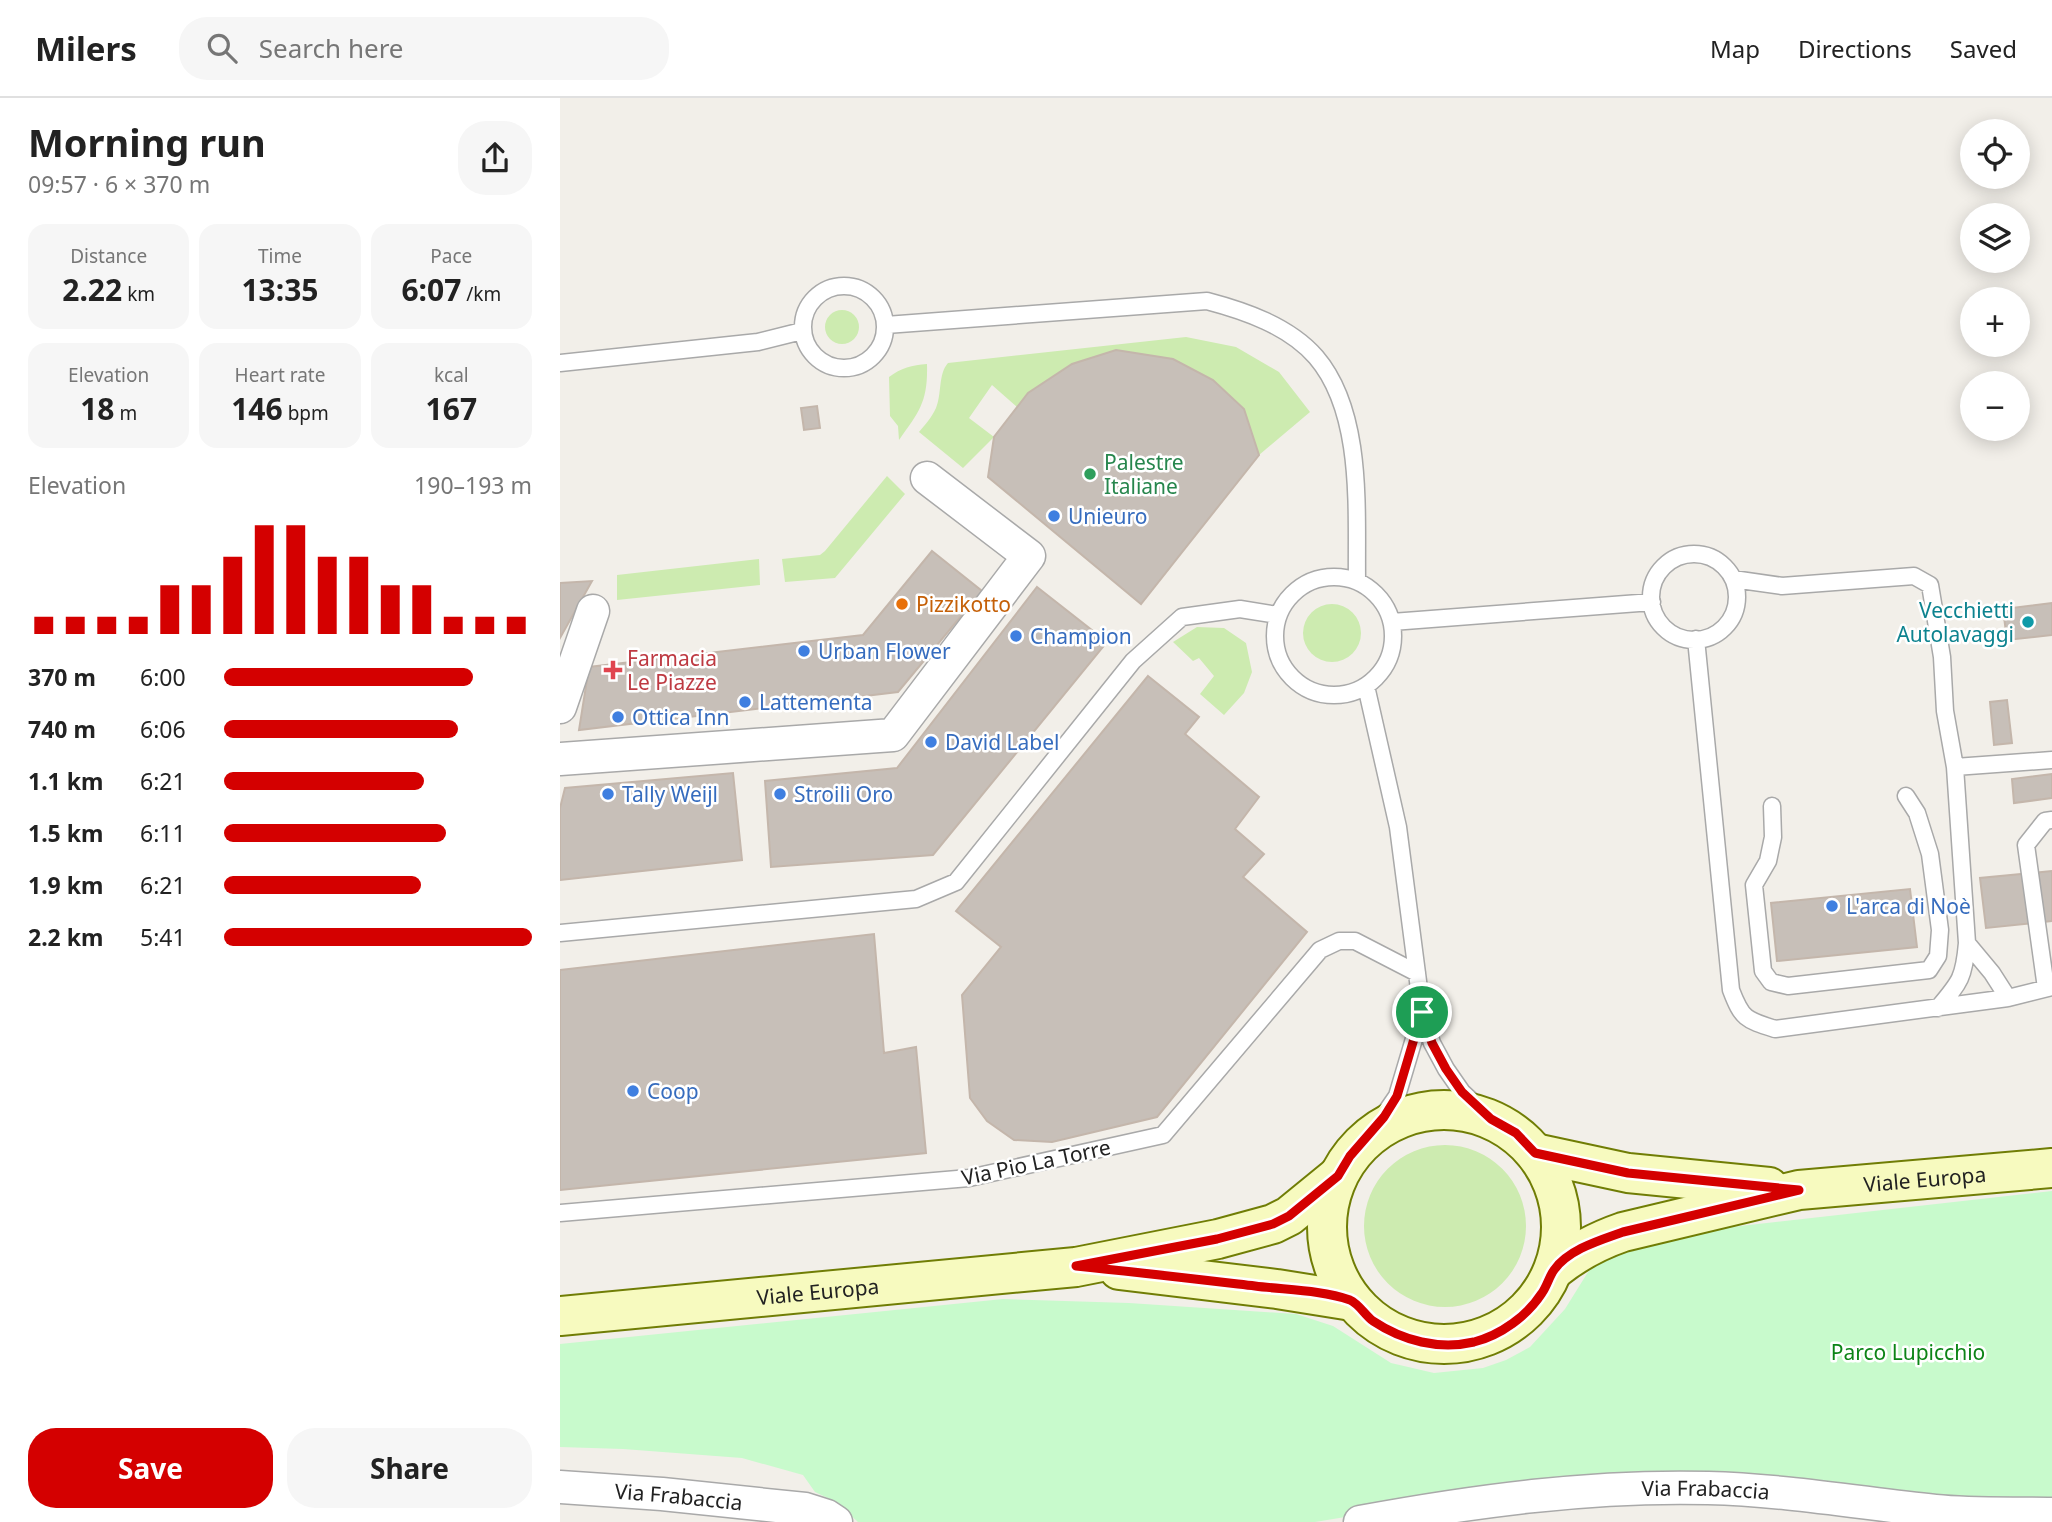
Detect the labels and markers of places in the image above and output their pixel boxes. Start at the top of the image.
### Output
place label: Palestre Italiane [1104,448,1184,500]
marker: Palestre Italiane [1082,466,1098,482]
place label: Unieuro [1068,502,1148,530]
marker: Unieuro [1046,508,1062,524]
place label: Pizzikotto [916,590,1011,618]
marker: Pizzikotto [894,596,910,612]
place label: Vecchietti Autolavaggi [1896,596,2014,648]
marker: Vecchietti Autolavaggi [2020,614,2036,630]
place label: Champion [1030,622,1132,650]
marker: Champion [1008,628,1024,644]
place label: Urban Flower [818,637,951,665]
marker: Urban Flower [796,643,812,659]
place label: Farmacia Le Piazze [627,644,717,696]
marker: Farmacia Le Piazze [605,662,621,678]
place label: Lattementa [759,688,873,716]
marker: Lattementa [737,694,753,710]
place label: Ottica Inn [632,703,729,731]
marker: Ottica Inn [610,709,626,725]
place label: David Label [945,728,1060,756]
marker: David Label [923,734,939,750]
place label: Tally Weijl [622,780,718,808]
place label: Stroili Oro [794,780,893,808]
marker: Tally Weijl [600,786,616,802]
marker: Stroili Oro [772,786,788,802]
place label: L'arca di Noè [1846,892,1971,920]
marker: L'arca di Noè [1824,898,1840,914]
pin [1392,982,1452,1042]
place label: Coop [647,1077,699,1105]
marker: Coop [625,1083,641,1099]

